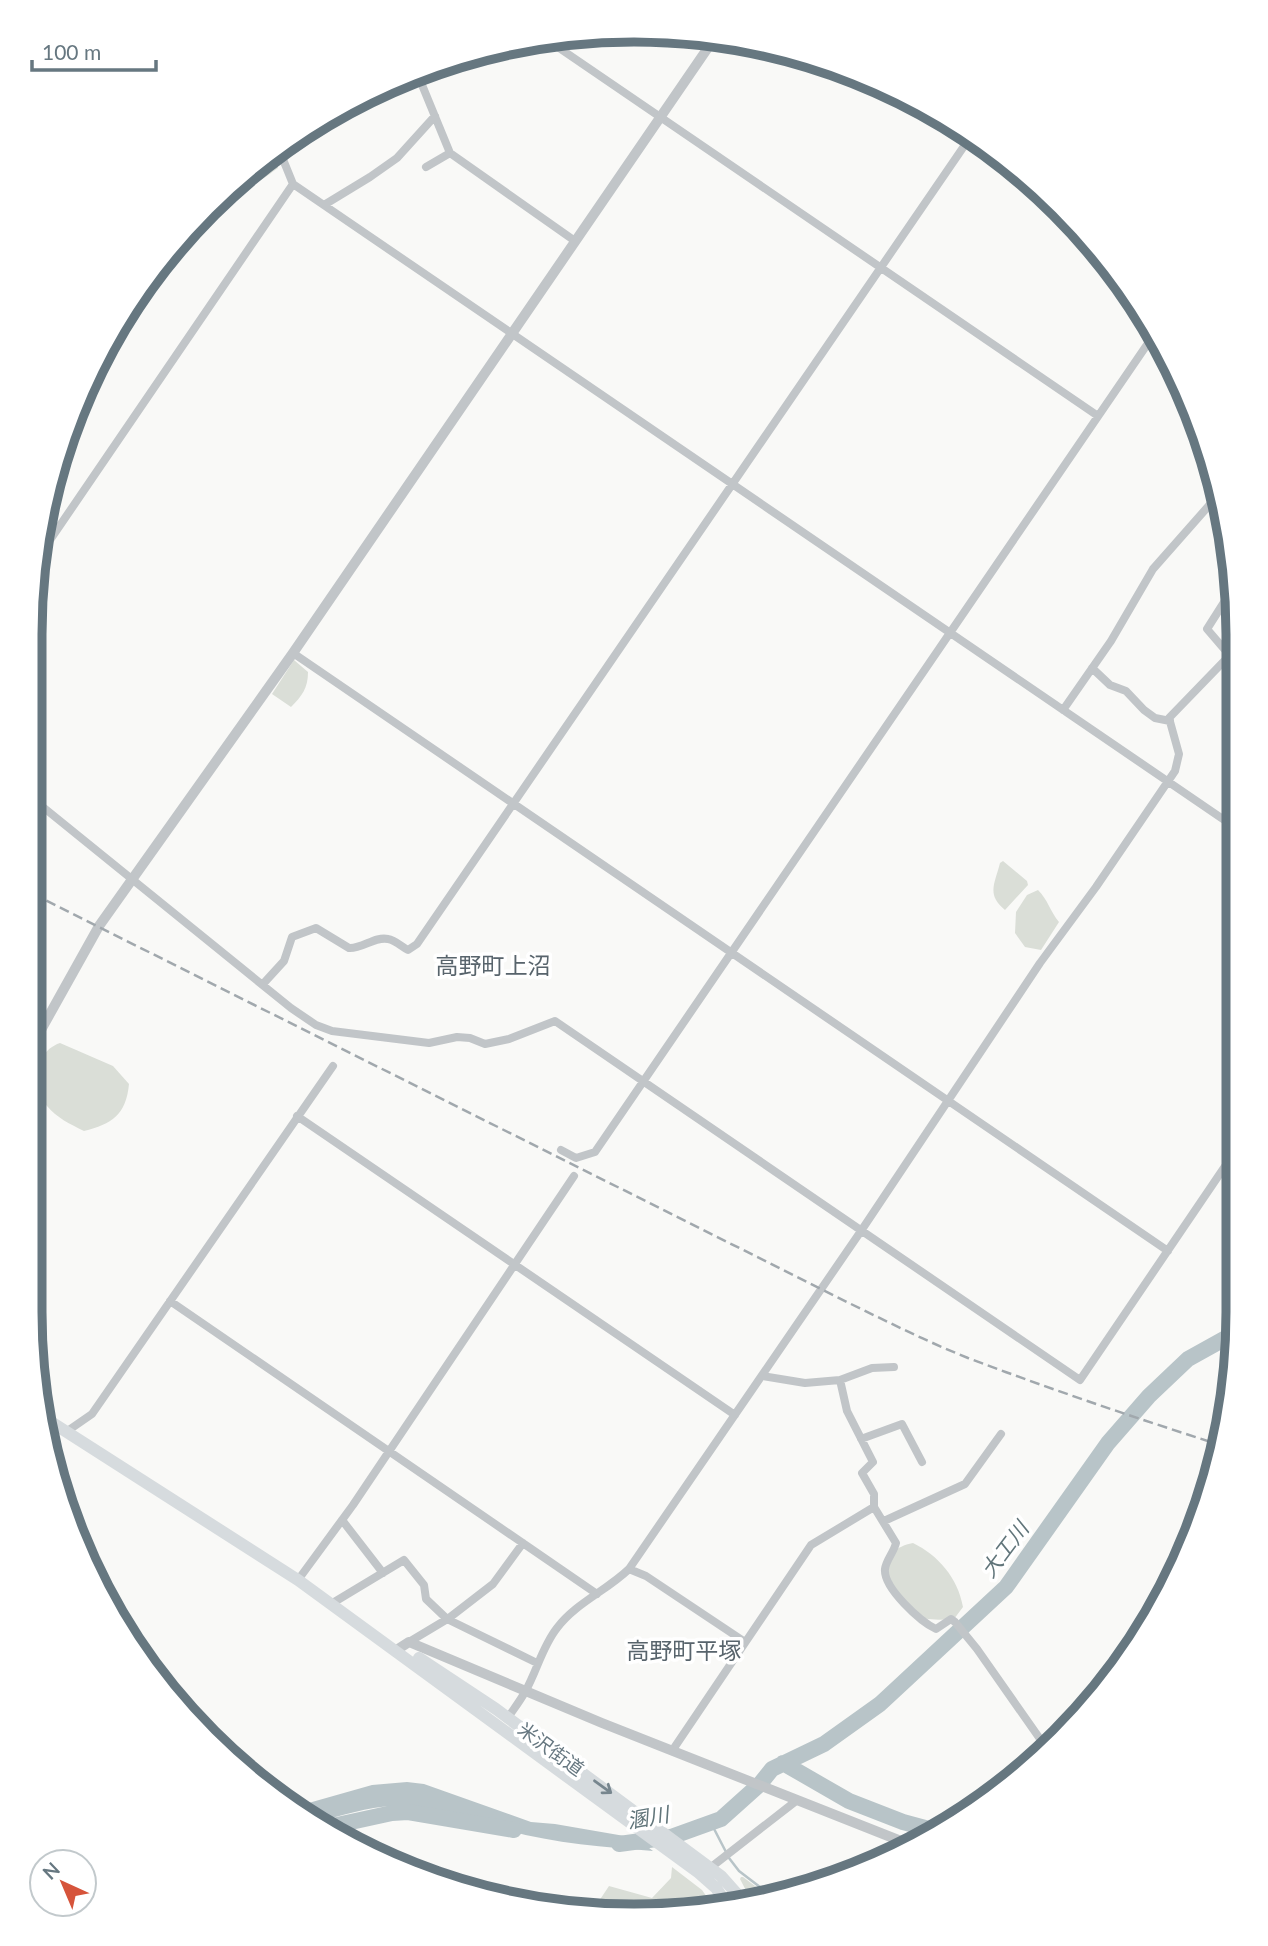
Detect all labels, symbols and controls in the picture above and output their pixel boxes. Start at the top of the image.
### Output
scale bar [32,28,156,72]
text: 100 m [42,39,101,64]
district label: 高野町上沼 [436,951,551,979]
water label: 大工川 [975,1515,1034,1582]
district label: 高野町平塚 [627,1636,742,1664]
street label: 米沢街道 [514,1717,589,1780]
one-way arrow [593,1780,612,1795]
water label: 溷川 [625,1800,673,1832]
north arrow [28,1848,98,1918]
text: N [38,1857,64,1884]

